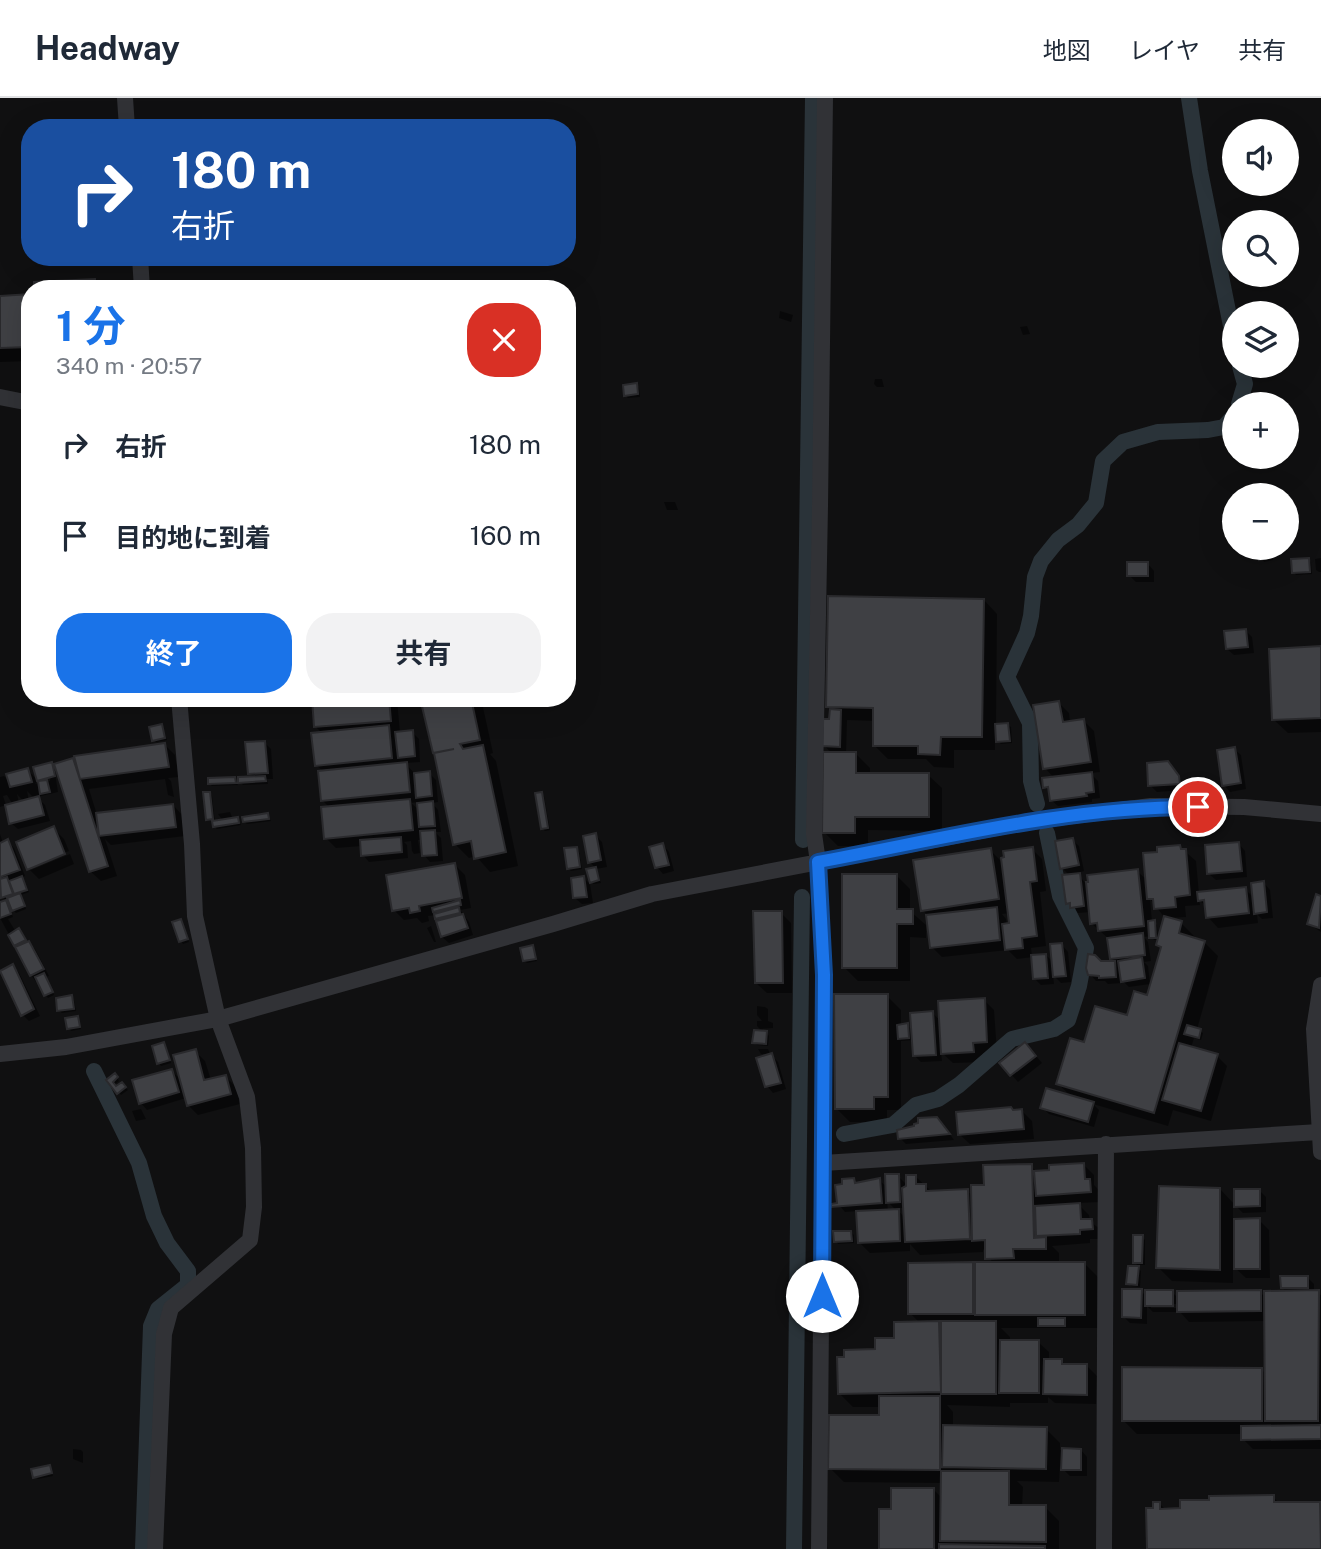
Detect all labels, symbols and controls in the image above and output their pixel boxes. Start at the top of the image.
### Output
text: Headway [35,29,180,67]
text: 地図 [1043,36,1091,64]
text: レイヤ [1129,36,1200,64]
text: 共有 [1238,36,1286,64]
map controls [1222,119,1299,560]
button: sound [1222,119,1299,196]
text: 180 m [171,141,311,199]
icon: right [56,147,147,238]
text: 右折 [171,207,235,244]
button: search [1222,210,1299,287]
text: 1 分 [56,301,125,350]
button: layers [1222,301,1299,378]
button: close [467,303,541,377]
text: 340 m · 20:57 [56,352,202,379]
button: + [1222,392,1299,469]
icon: right [56,426,94,464]
text: 180 m [469,429,541,460]
text: 右折 [115,431,167,462]
button: − [1222,483,1299,560]
icon: arrive [56,517,94,555]
text: 160 m [470,520,541,551]
text: 目的地に到着 [115,522,271,553]
button: 終了 [56,613,292,693]
button: 共有 [306,613,541,693]
pin [1168,777,1228,837]
icon: arrive [1179,788,1217,826]
position arrow [785,1259,859,1333]

